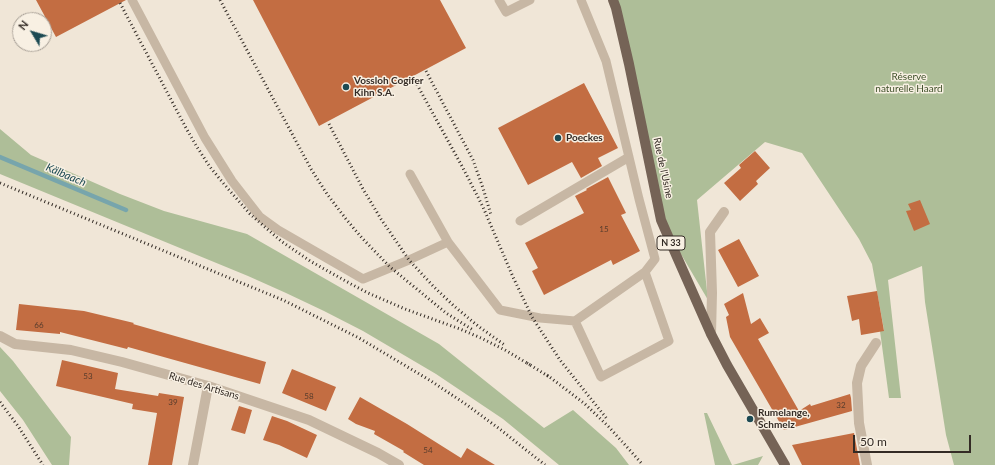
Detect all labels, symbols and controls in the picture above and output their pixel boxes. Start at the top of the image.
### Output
north arrow [12,12,52,52]
text: N [15,18,31,32]
park label: Réserve naturelle Haard [875,71,943,94]
place label: Vossloh Cogifer Kihn S.A. [354,75,424,98]
marker: Vossloh Cogifer Kihn S.A. [341,82,351,92]
place label: Poeckes [566,132,603,144]
marker: Poeckes [553,133,563,143]
street label: Rue de l'Usine [651,136,675,200]
water label: Kälbaach [44,161,88,189]
house number: 15 [599,224,609,234]
road number: N 33 [657,236,685,250]
house number: 66 [34,320,44,330]
street label: Rue des Artisans [167,370,241,402]
house number: 53 [83,371,93,381]
house number: 58 [304,391,314,401]
house number: 39 [168,397,178,407]
house number: 32 [836,400,846,410]
place label: Rumelange, Schmelz [758,407,810,430]
marker: Rumelange, Schmelz [745,414,755,424]
scale bar [855,427,973,453]
text: 50 m [860,434,887,449]
house number: 54 [423,445,433,455]

